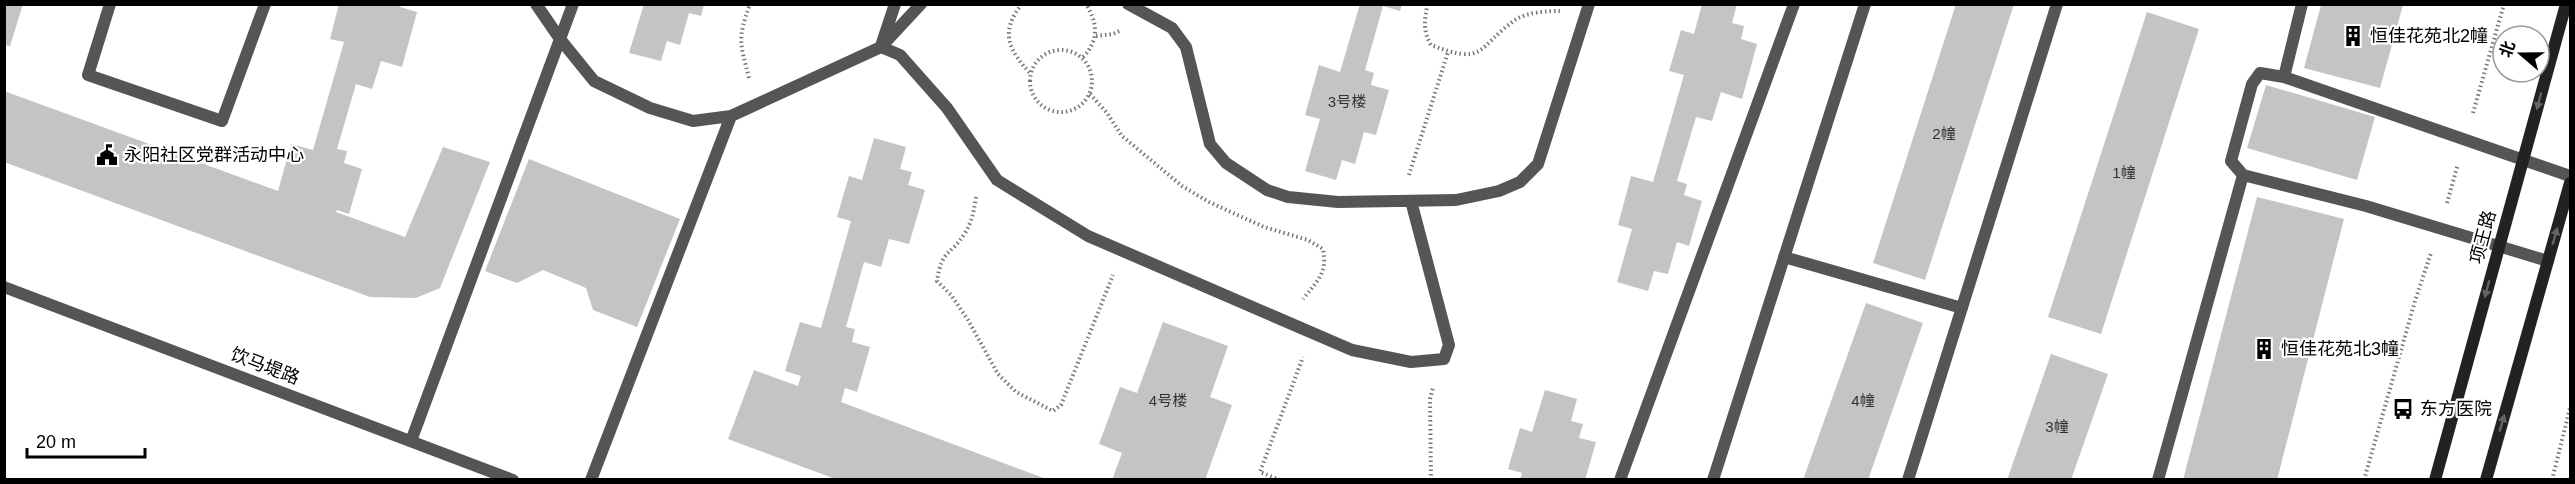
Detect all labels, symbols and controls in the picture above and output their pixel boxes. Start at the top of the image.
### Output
building icon: 恒佳花苑北2幢 [2341,24,2365,48]
north arrow [2491,24,2551,84]
place label: 恒佳花苑北2幢 [2370,26,2488,46]
text: 北 [2497,39,2518,59]
house number: 3号楼 [1328,93,1366,110]
one-way arrow [2534,93,2543,111]
house number: 2幢 [1932,125,1956,142]
public building icon: 永阳社区党群活动中心 [95,143,119,167]
place label: 永阳社区党群活动中心 [124,145,304,165]
house number: 1幢 [2112,164,2136,181]
street label: 项王路 [2466,208,2500,266]
one-way arrow [2551,226,2560,244]
one-way arrow [2482,280,2491,298]
building icon: 恒佳花苑北3幢 [2252,337,2276,361]
place label: 恒佳花苑北3幢 [2281,339,2399,359]
street label: 饮马堤路 [228,344,302,388]
house number: 4号楼 [1149,392,1187,409]
house number: 4幢 [1851,392,1875,409]
bus stop icon: 东方医院 [2391,397,2415,421]
place label: 东方医院 [2420,399,2492,419]
one-way arrow [2498,414,2507,432]
house number: 3幢 [2045,418,2069,435]
scale bar [27,421,146,459]
text: 20 m [36,432,76,452]

